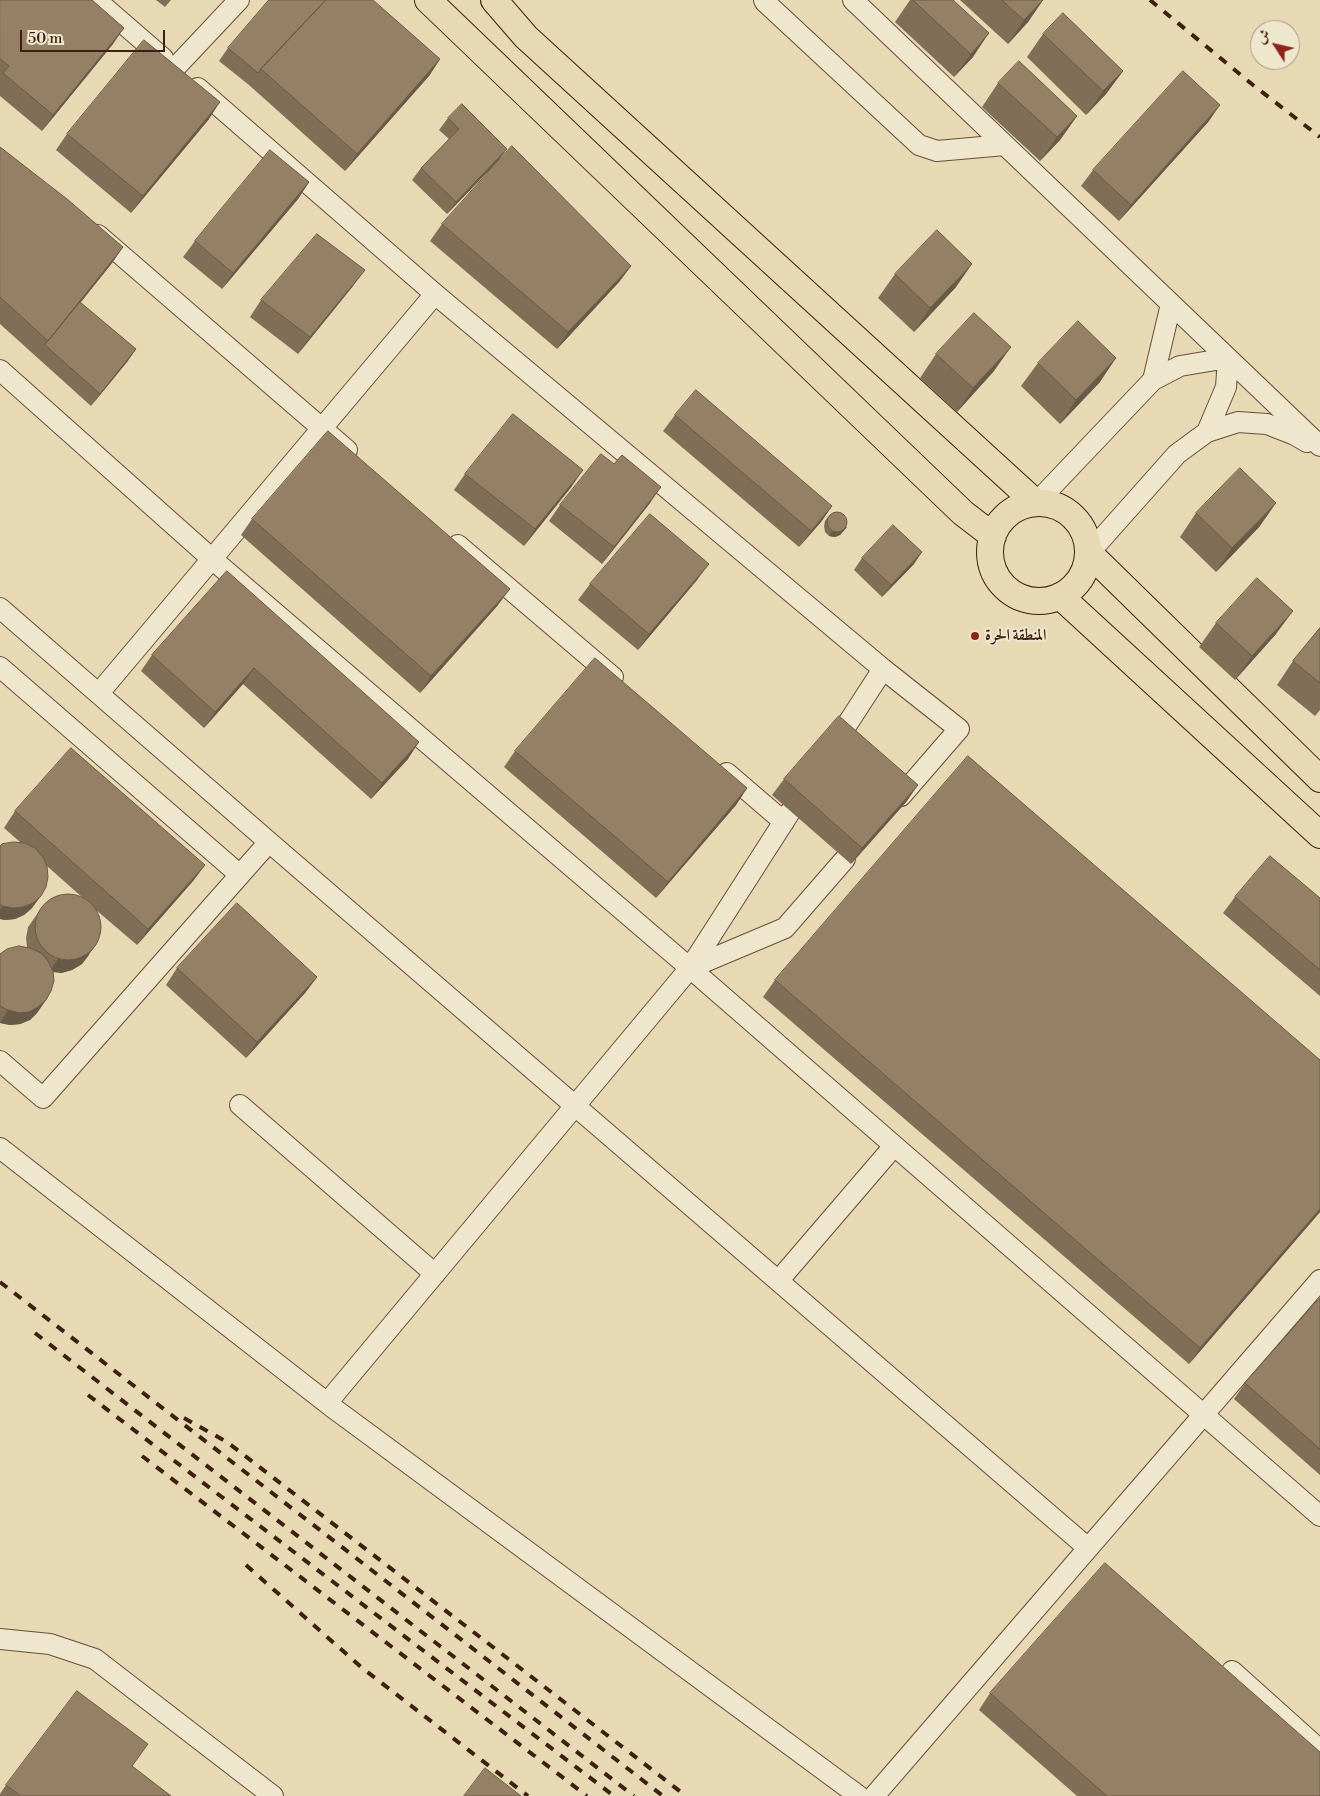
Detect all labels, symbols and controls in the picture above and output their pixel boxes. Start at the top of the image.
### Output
scale bar [22,20,168,52]
north arrow [1250,20,1300,70]
text: ش [1252,26,1275,48]
text: 50 m [28,29,62,48]
place label: المنطقة الحرة [985,626,1047,646]
marker: المنطقة الحرة [969,630,981,642]

